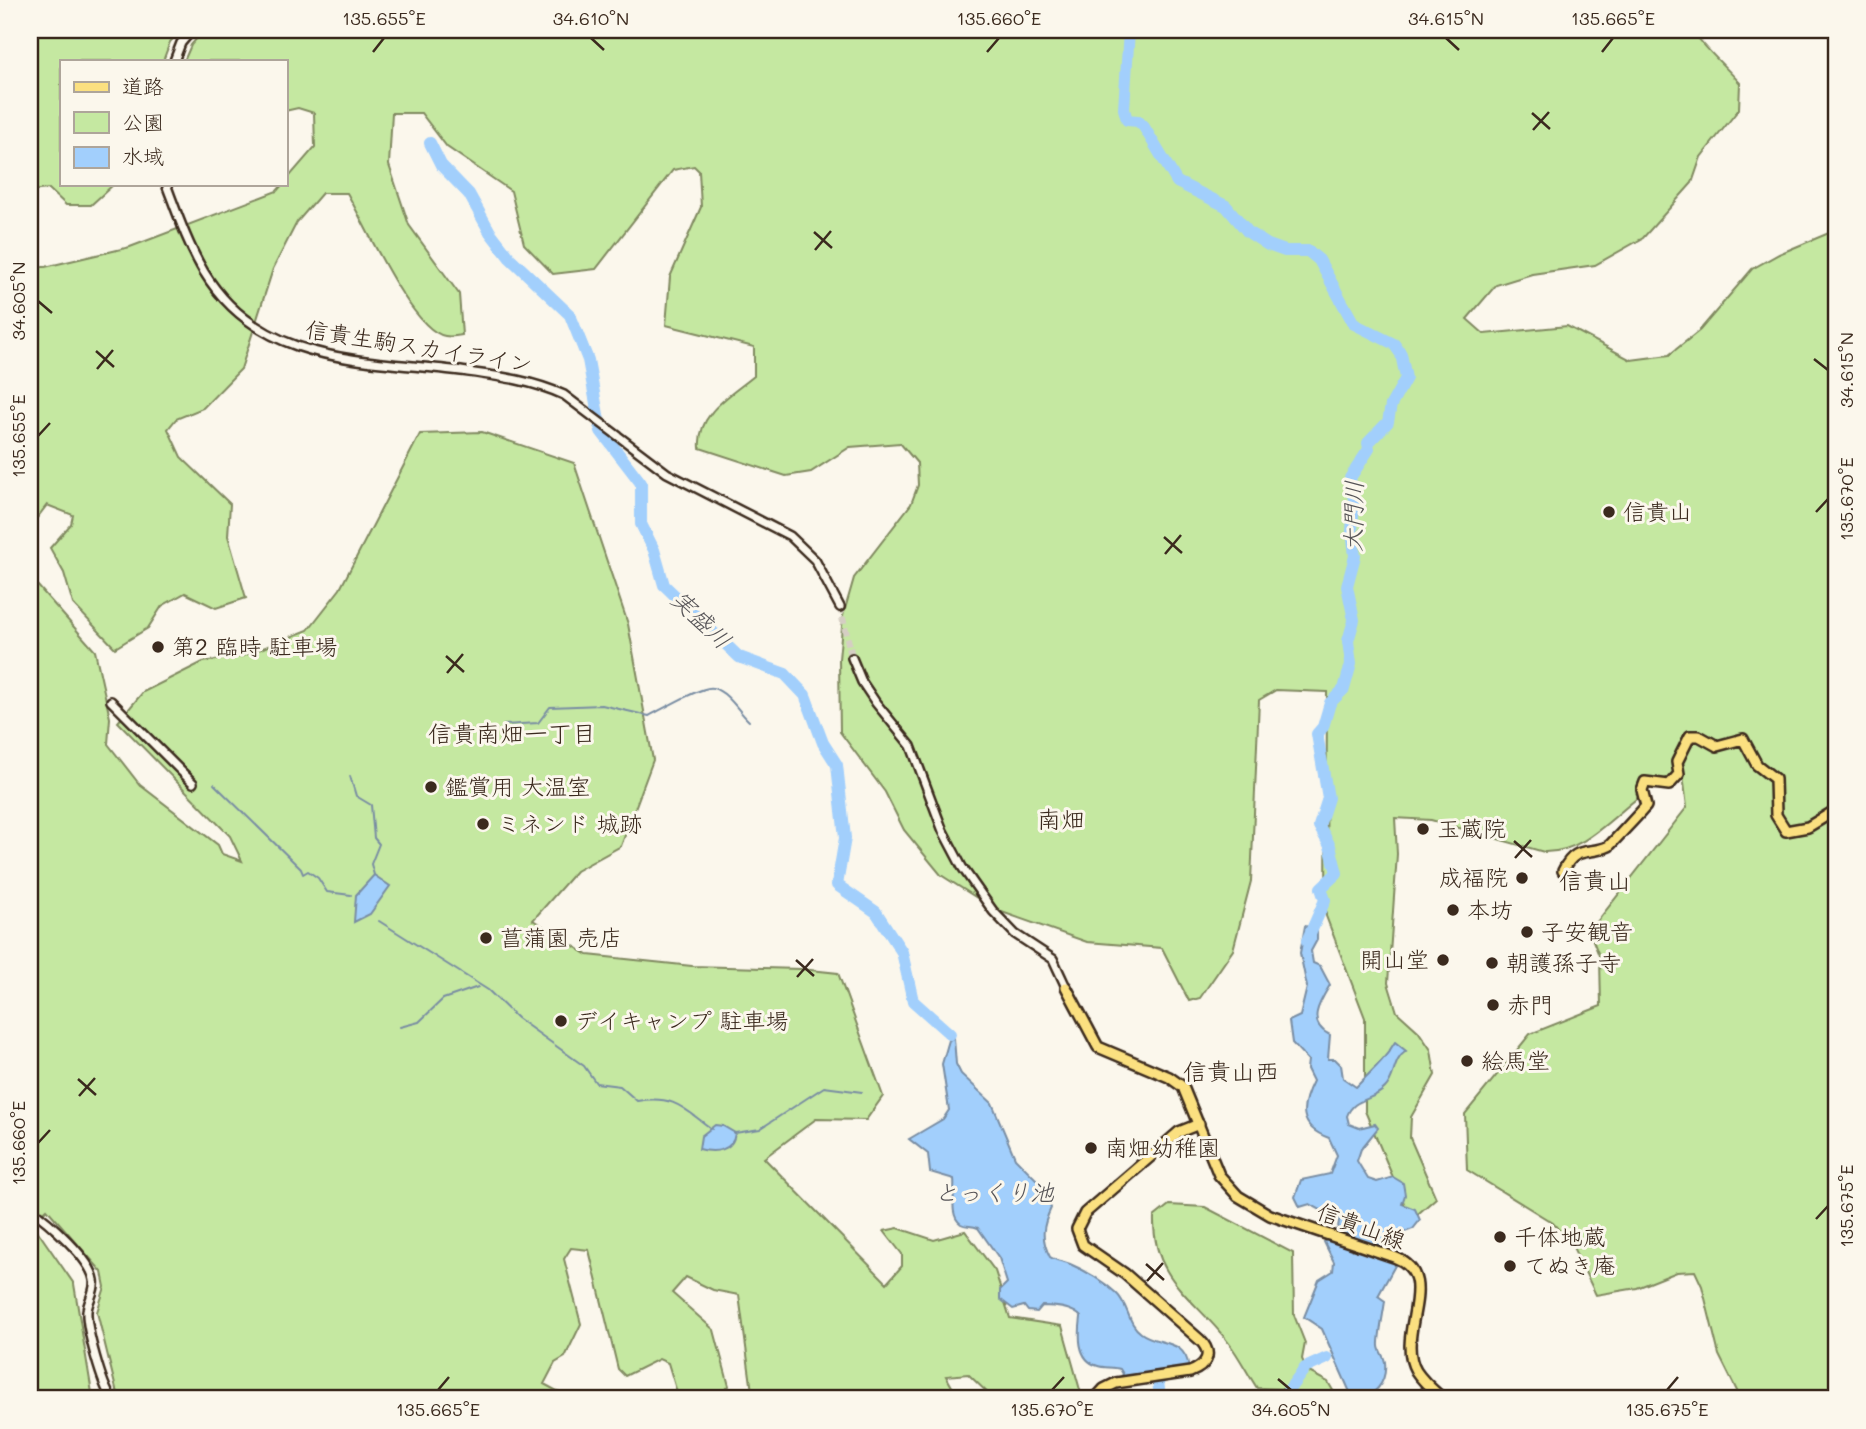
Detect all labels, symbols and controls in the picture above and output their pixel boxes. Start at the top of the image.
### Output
text: 135.655°E [342,6,426,30]
text: 34.610°N [553,6,629,30]
text: 135.660°E [957,6,1041,30]
text: 34.615°N [1408,6,1484,30]
text: 135.665°E [1571,6,1655,30]
legend [60,60,287,186]
text: 道路 [122,72,164,99]
text: 公園 [122,108,164,135]
text: 水域 [122,142,164,169]
text: 34.605°N [6,261,30,341]
street label: 信貴生駒スカイライン [304,313,535,379]
text: 34.615°N [1834,332,1858,408]
text: 135.655°E [6,394,30,478]
text: 135.670°E [1834,457,1858,541]
water label: 大門川 [1336,480,1369,552]
place label: 信貴山 [1623,496,1692,526]
marker: 信貴山 [1601,504,1617,520]
water label: 実盛川 [665,583,739,655]
place label: 第2 臨時 駐車場 [172,631,338,661]
marker: 第2 臨時 駐車場 [150,639,166,655]
district label: 信貴南畑一丁目 [428,717,596,748]
place label: 鑑賞用 大温室 [445,771,590,801]
marker: 鑑賞用 大温室 [423,779,439,795]
district label: 南畑 [1037,803,1085,834]
place label: ミネンド 城跡 [497,808,642,838]
place label: 玉蔵院 [1437,813,1506,843]
marker: ミネンド 城跡 [475,816,491,832]
marker: 玉蔵院 [1415,821,1431,837]
place label: 成福院 [1439,862,1508,892]
district label: 信貴山 [1559,864,1631,895]
marker: 成福院 [1514,870,1530,886]
place label: 本坊 [1467,894,1513,924]
marker: 本坊 [1445,902,1461,918]
place label: 子安観音 [1541,916,1633,946]
place label: 菖蒲園 売店 [500,922,622,952]
marker: 子安観音 [1519,924,1535,940]
marker: 菖蒲園 売店 [478,930,494,946]
place label: 開山堂 [1360,944,1429,974]
place label: 朝護孫子寺 [1506,947,1621,977]
marker: 開山堂 [1435,952,1451,968]
marker: 朝護孫子寺 [1484,955,1500,971]
place label: 赤門 [1507,989,1553,1019]
marker: 赤門 [1485,997,1501,1013]
place label: デイキャンプ 駐車場 [575,1005,788,1035]
marker: デイキャンプ 駐車場 [553,1013,569,1029]
place label: 絵馬堂 [1481,1045,1550,1075]
marker: 絵馬堂 [1459,1053,1475,1069]
district label: 信貴山西 [1183,1055,1279,1086]
text: 135.660°E [6,1101,30,1185]
place label: 南畑幼稚園 [1105,1132,1220,1162]
marker: 南畑幼稚園 [1083,1140,1099,1156]
text: 135.675°E [1834,1164,1858,1248]
water label: とっくり池 [934,1176,1055,1207]
street label: 信貴山線 [1313,1195,1410,1255]
place label: 千体地蔵 [1514,1221,1606,1251]
marker: 千体地蔵 [1492,1229,1508,1245]
place label: てぬき庵 [1524,1250,1616,1280]
marker: てぬき庵 [1502,1258,1518,1274]
text: 135.665°E [396,1397,480,1421]
text: 135.670°E [1010,1397,1094,1421]
text: 34.605°N [1251,1397,1331,1421]
text: 135.675°E [1625,1397,1709,1421]

